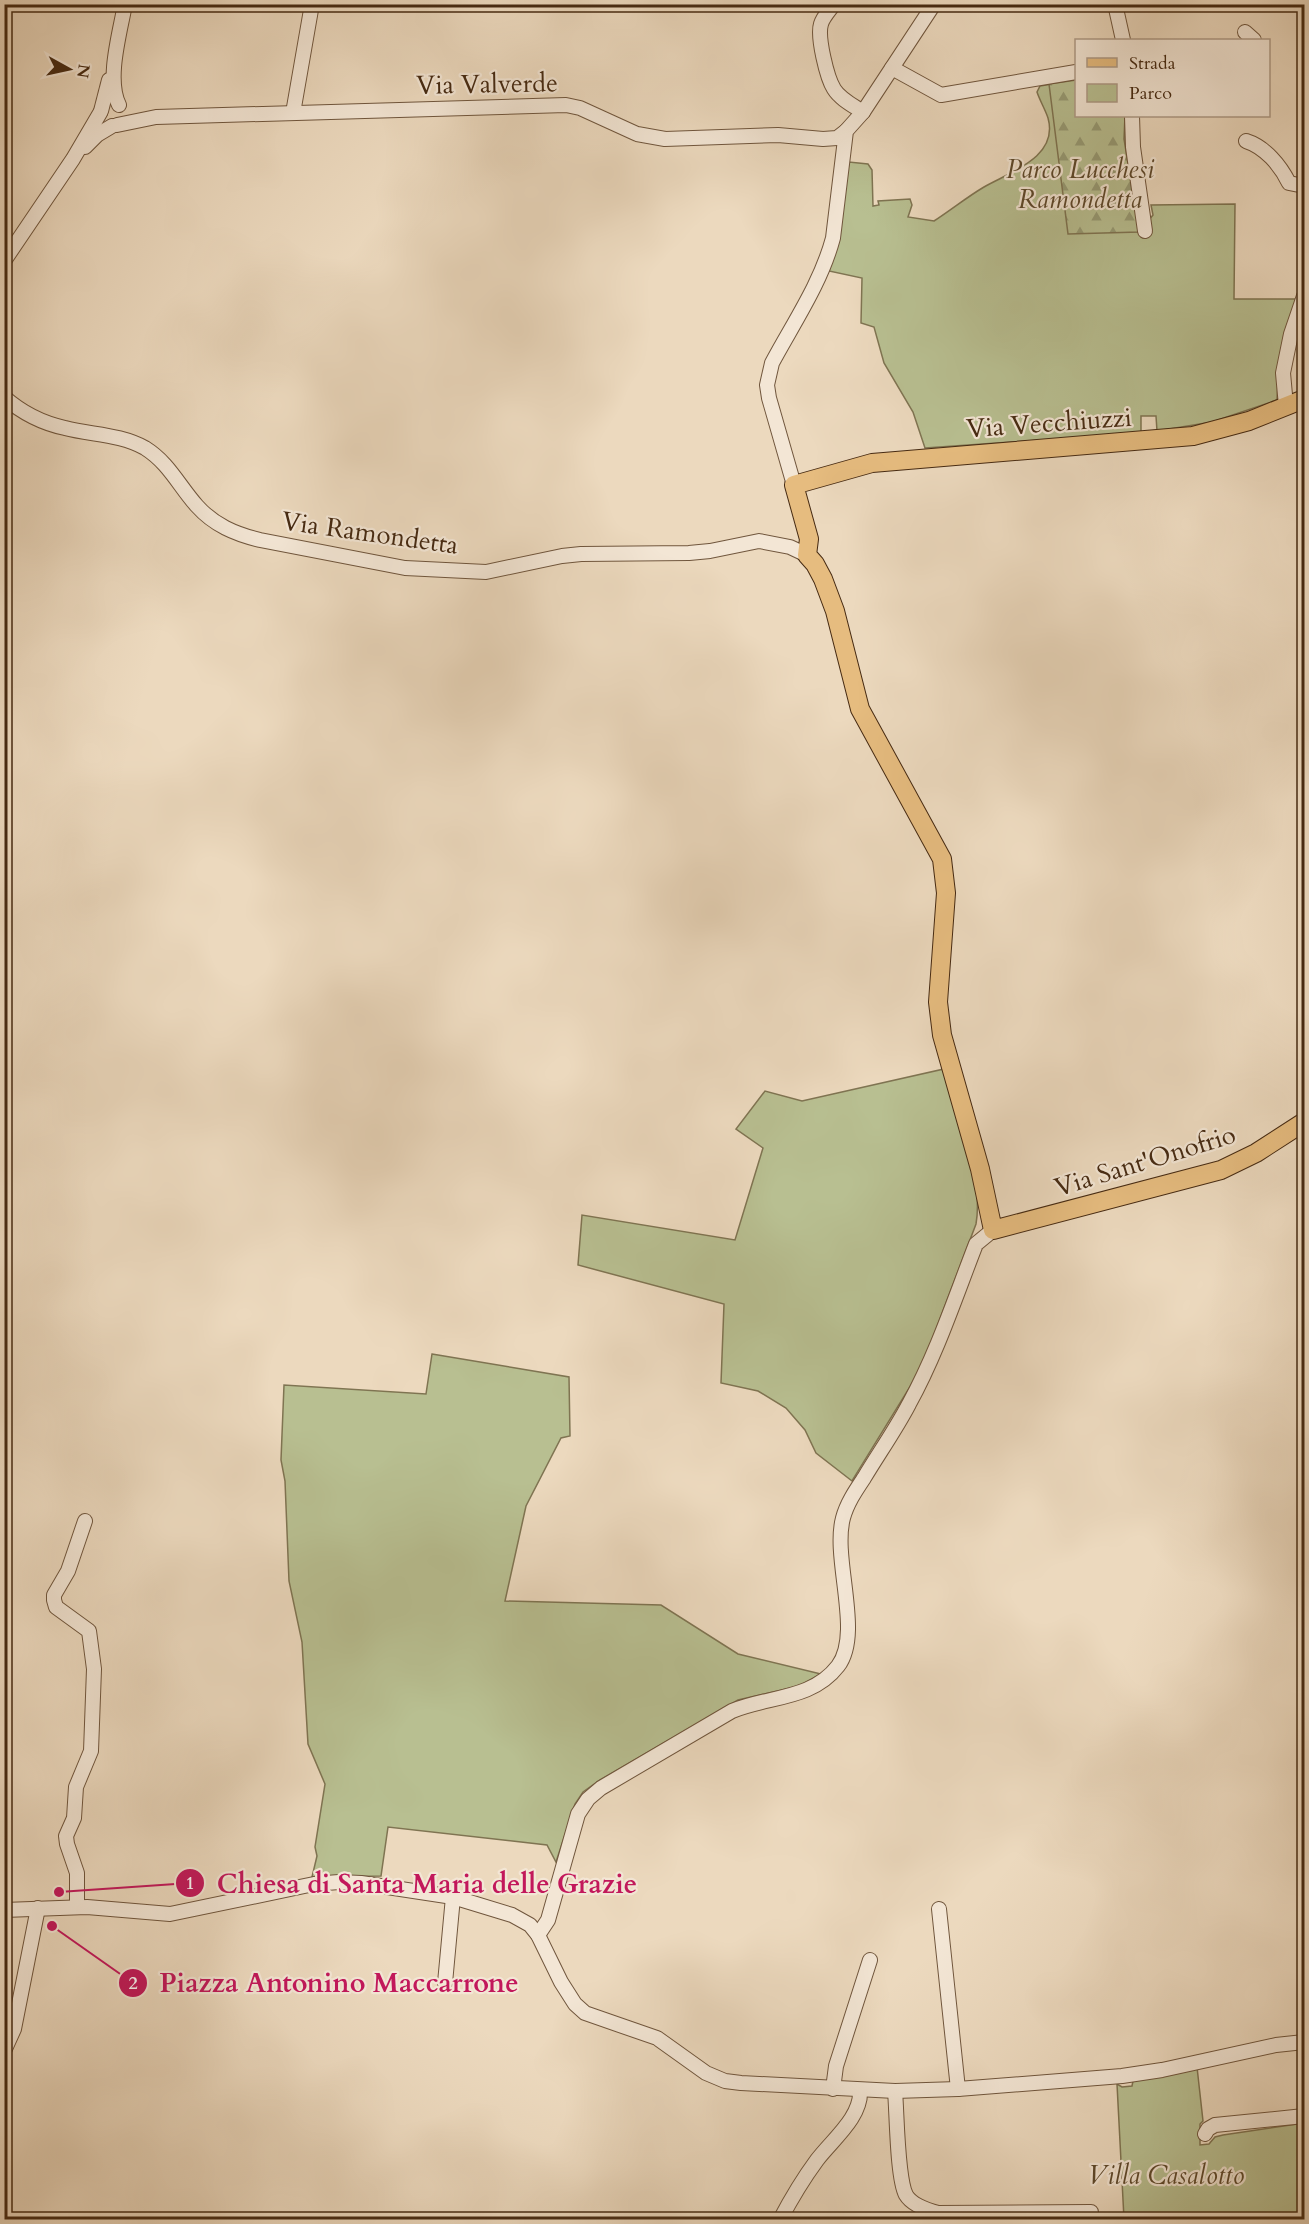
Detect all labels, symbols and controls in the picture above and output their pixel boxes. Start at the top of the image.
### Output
north arrow [39,39,99,99]
legend [1075,39,1270,117]
text: Strada [1129,51,1176,76]
text: N [71,63,95,79]
street label: Via Valverde [416,65,558,103]
text: Parco [1129,81,1172,106]
park label: Parco Lucchesi Ramondetta [1006,152,1155,217]
street label: Via Vecchiuzzi [965,400,1133,446]
street label: Via Ramondetta [279,503,461,563]
street label: Via Sant'Onofrio [1050,1117,1240,1205]
callout: Chiesa di Santa Maria delle Grazie [175,1861,650,1906]
text: Chiesa di Santa Maria delle Grazie [217,1866,637,1903]
text: 1 [185,1871,195,1896]
callout: Piazza Antonino Maccarrone [118,1960,531,2005]
text: Piazza Antonino Maccarrone [159,1965,519,2002]
text: 2 [128,1971,138,1996]
park label: Villa Casalotto [1088,2158,1244,2193]

